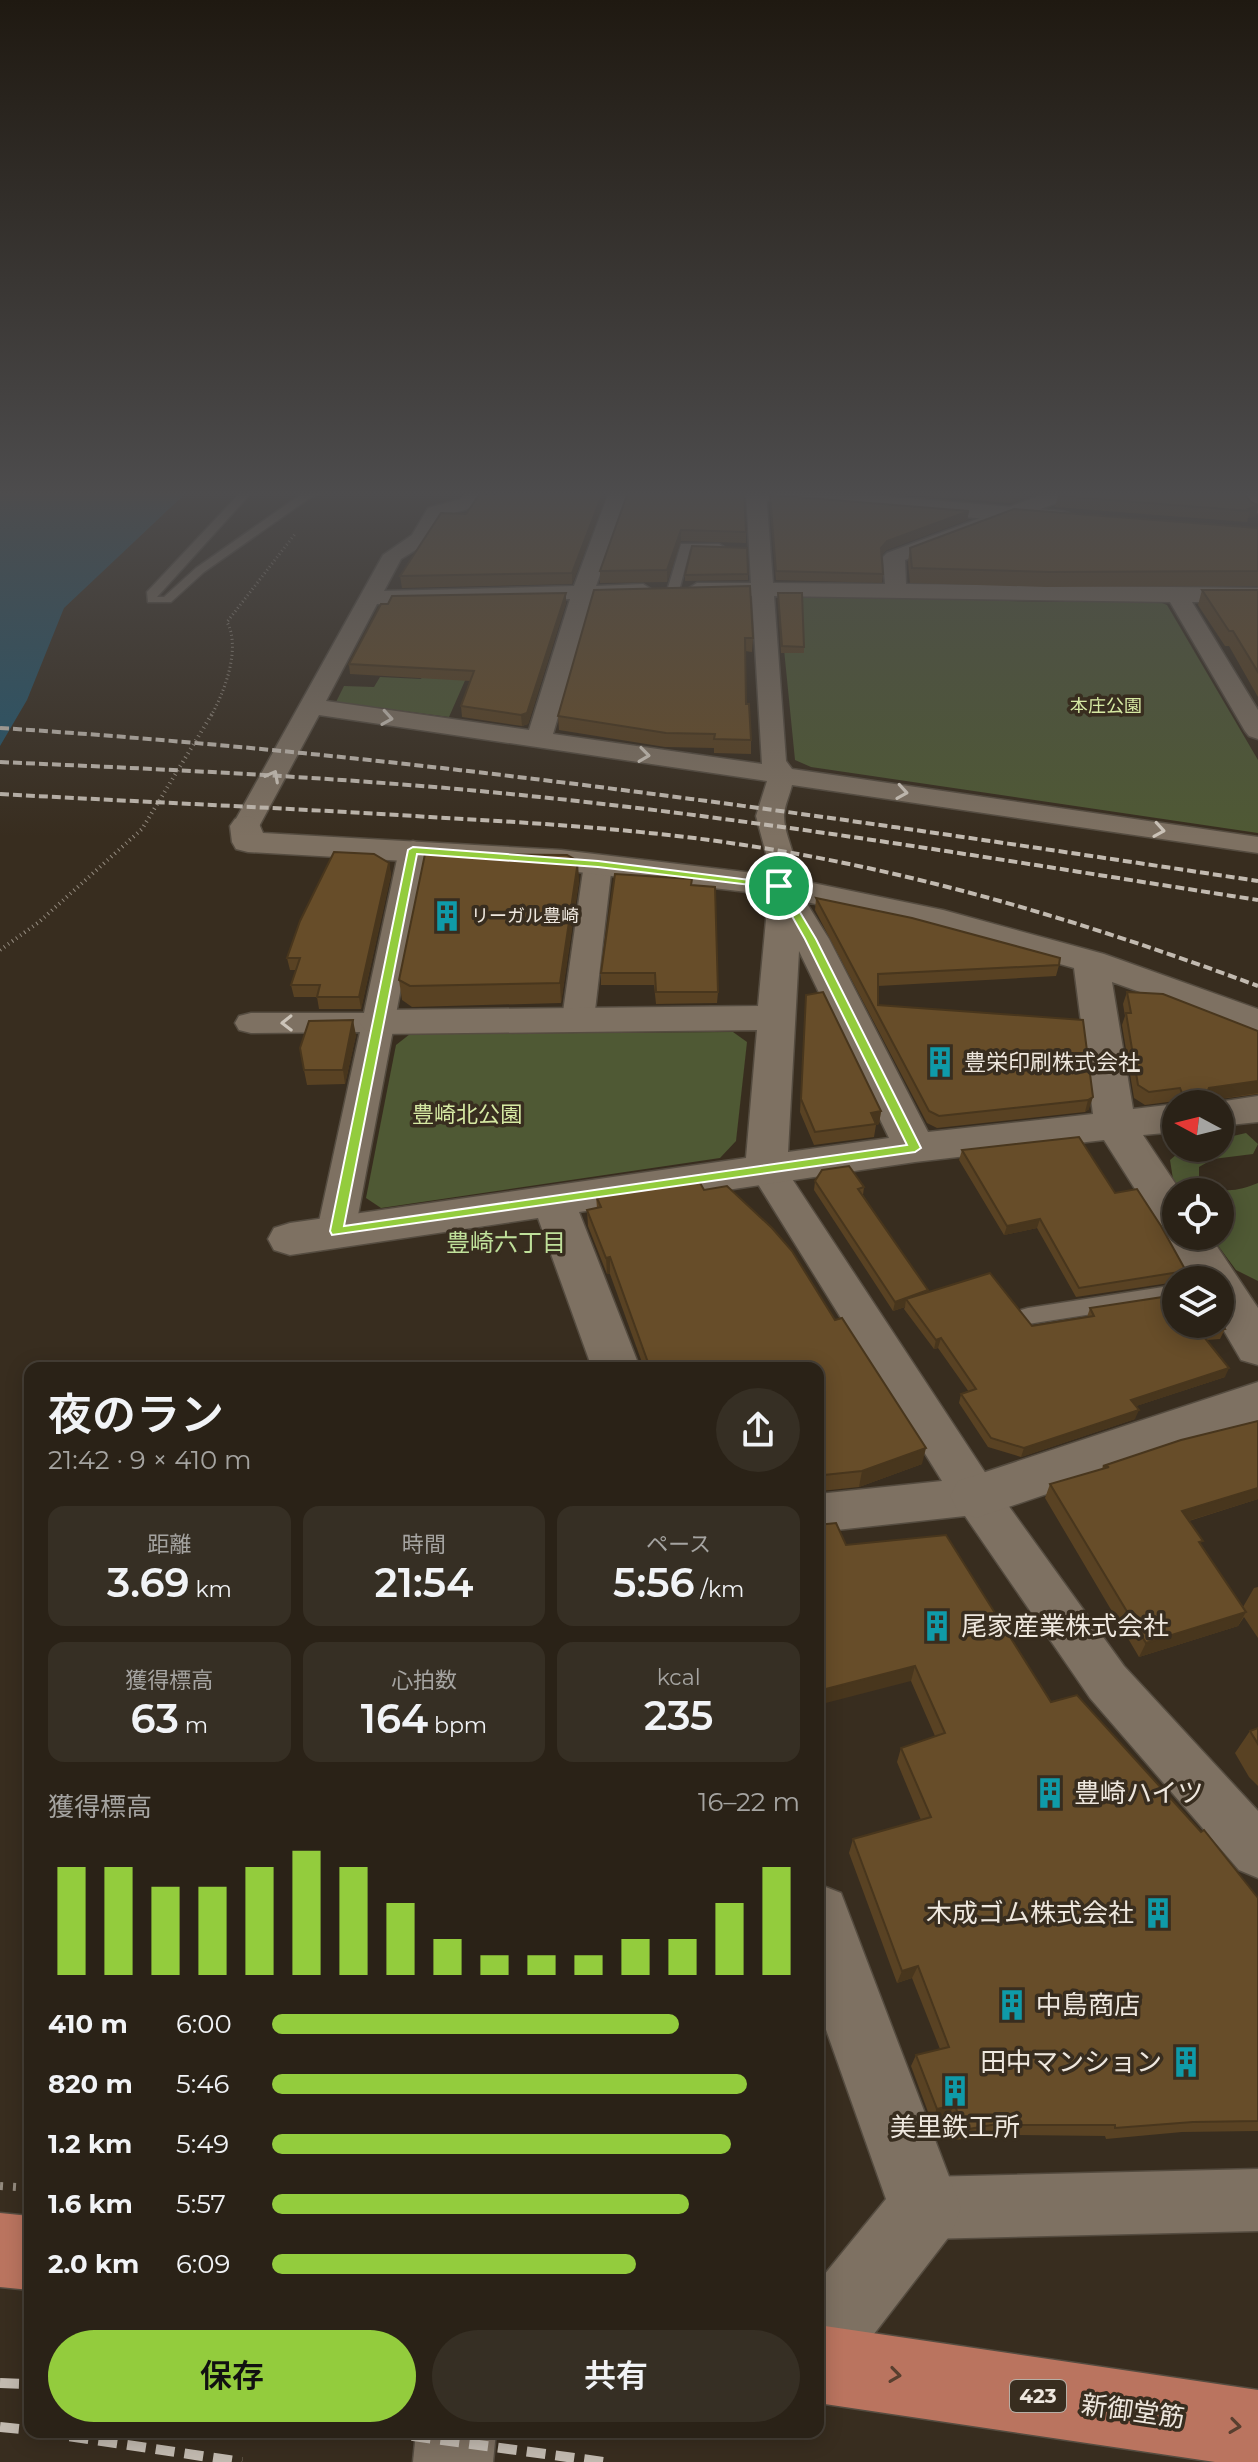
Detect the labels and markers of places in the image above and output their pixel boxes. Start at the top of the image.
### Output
pin [745,852,813,920]
building icon: リーガル豊崎 [430,899,464,933]
place label: リーガル豊崎 [471,905,579,927]
building icon: 豊栄印刷株式会社 [923,1045,957,1079]
place label: 豊栄印刷株式会社 [964,1049,1140,1076]
building icon: 尾家産業株式会社 [920,1609,954,1643]
place label: 尾家産業株式会社 [961,1610,1169,1642]
building icon: 豊崎ハイツ [1033,1776,1067,1810]
place label: 豊崎ハイツ [1074,1777,1203,1809]
building icon: 木成ゴム株式会社 [1141,1896,1175,1930]
place label: 木成ゴム株式会社 [926,1897,1134,1929]
building icon: 中島商店 [995,1988,1029,2022]
place label: 中島商店 [1036,1989,1140,2021]
building icon: 田中マンション [1169,2045,1203,2079]
place label: 田中マンション [980,2046,1162,2078]
building icon: 美里鉄工所 [938,2074,972,2108]
place label: 美里鉄工所 [890,2111,1020,2143]

